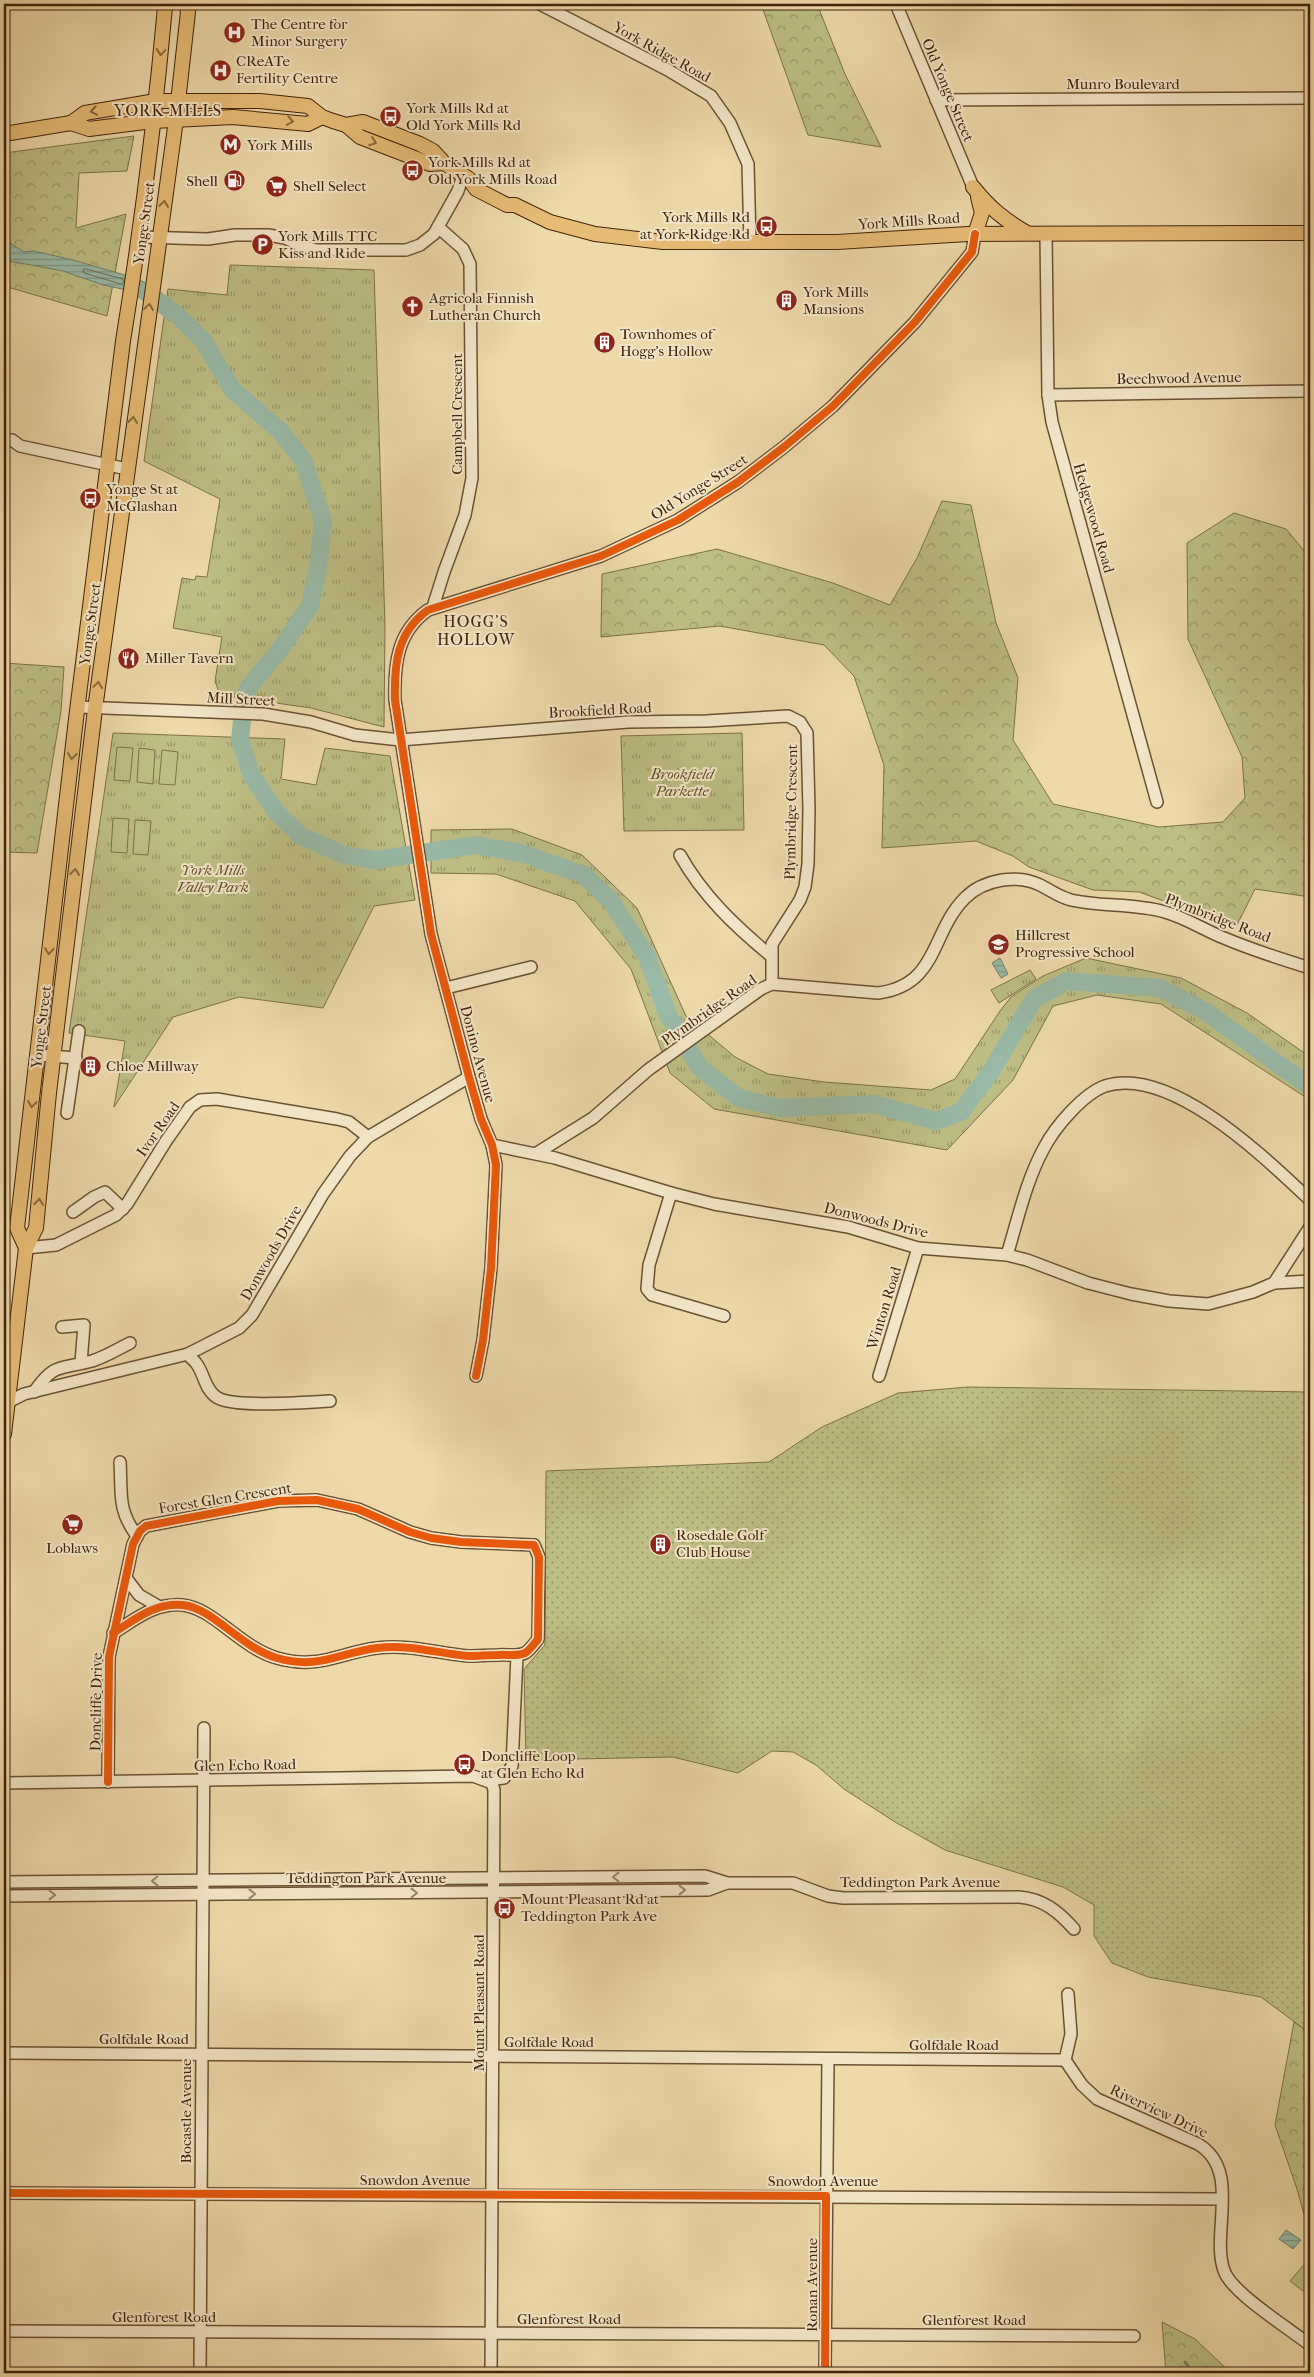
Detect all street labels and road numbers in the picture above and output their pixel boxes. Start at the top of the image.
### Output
street label: York Ridge Road [609,17,715,87]
street label: Old Yonge Street [918,36,978,145]
street label: Munro Boulevard [1066,75,1181,93]
street label: Yonge Street [129,180,159,266]
street label: York Mills Road [856,208,961,234]
street label: Campbell Crescent [448,353,466,475]
street label: Beechwood Avenue [1116,368,1242,388]
street label: Old Yonge Street [647,450,751,524]
street label: Hedgewood Road [1070,461,1119,576]
street label: Yonge Street [75,581,105,667]
street label: Mill Street [206,688,277,710]
street label: Brookfield Road [548,698,653,722]
street label: Plymbridge Crescent [781,743,801,880]
street label: Plymbridge Road [1163,890,1274,947]
street label: Plymbridge Road [658,970,761,1049]
street label: Yonge Street [27,984,55,1070]
street label: Donino Avenue [456,1003,500,1105]
street label: Ivor Road [132,1097,184,1160]
street label: Donwoods Drive [822,1198,931,1242]
street label: Donwoods Drive [236,1202,306,1304]
street label: Winton Road [863,1264,905,1353]
street label: Forest Glen Crescent [157,1478,294,1517]
street label: Doncliffe Drive [86,1652,106,1752]
street label: Glen Echo Road [194,1755,297,1775]
street label: Teddington Park Avenue [286,1869,447,1887]
street label: Teddington Park Avenue [840,1873,1001,1891]
street label: Mount Pleasant Road [470,1934,488,2072]
street label: Golfdale Road [99,2030,190,2048]
street label: Golfdale Road [504,2033,595,2051]
street label: Golfdale Road [909,2036,1000,2054]
street label: Bocastle Avenue [177,2058,195,2163]
street label: Riverview Drive [1107,2080,1211,2142]
street label: Snowdon Avenue [360,2171,471,2189]
street label: Snowdon Avenue [768,2172,879,2190]
street label: Ronan Avenue [803,2237,821,2332]
street label: Glenforest Road [112,2308,217,2326]
street label: Glenforest Road [517,2310,622,2328]
street label: Glenforest Road [922,2311,1027,2329]

